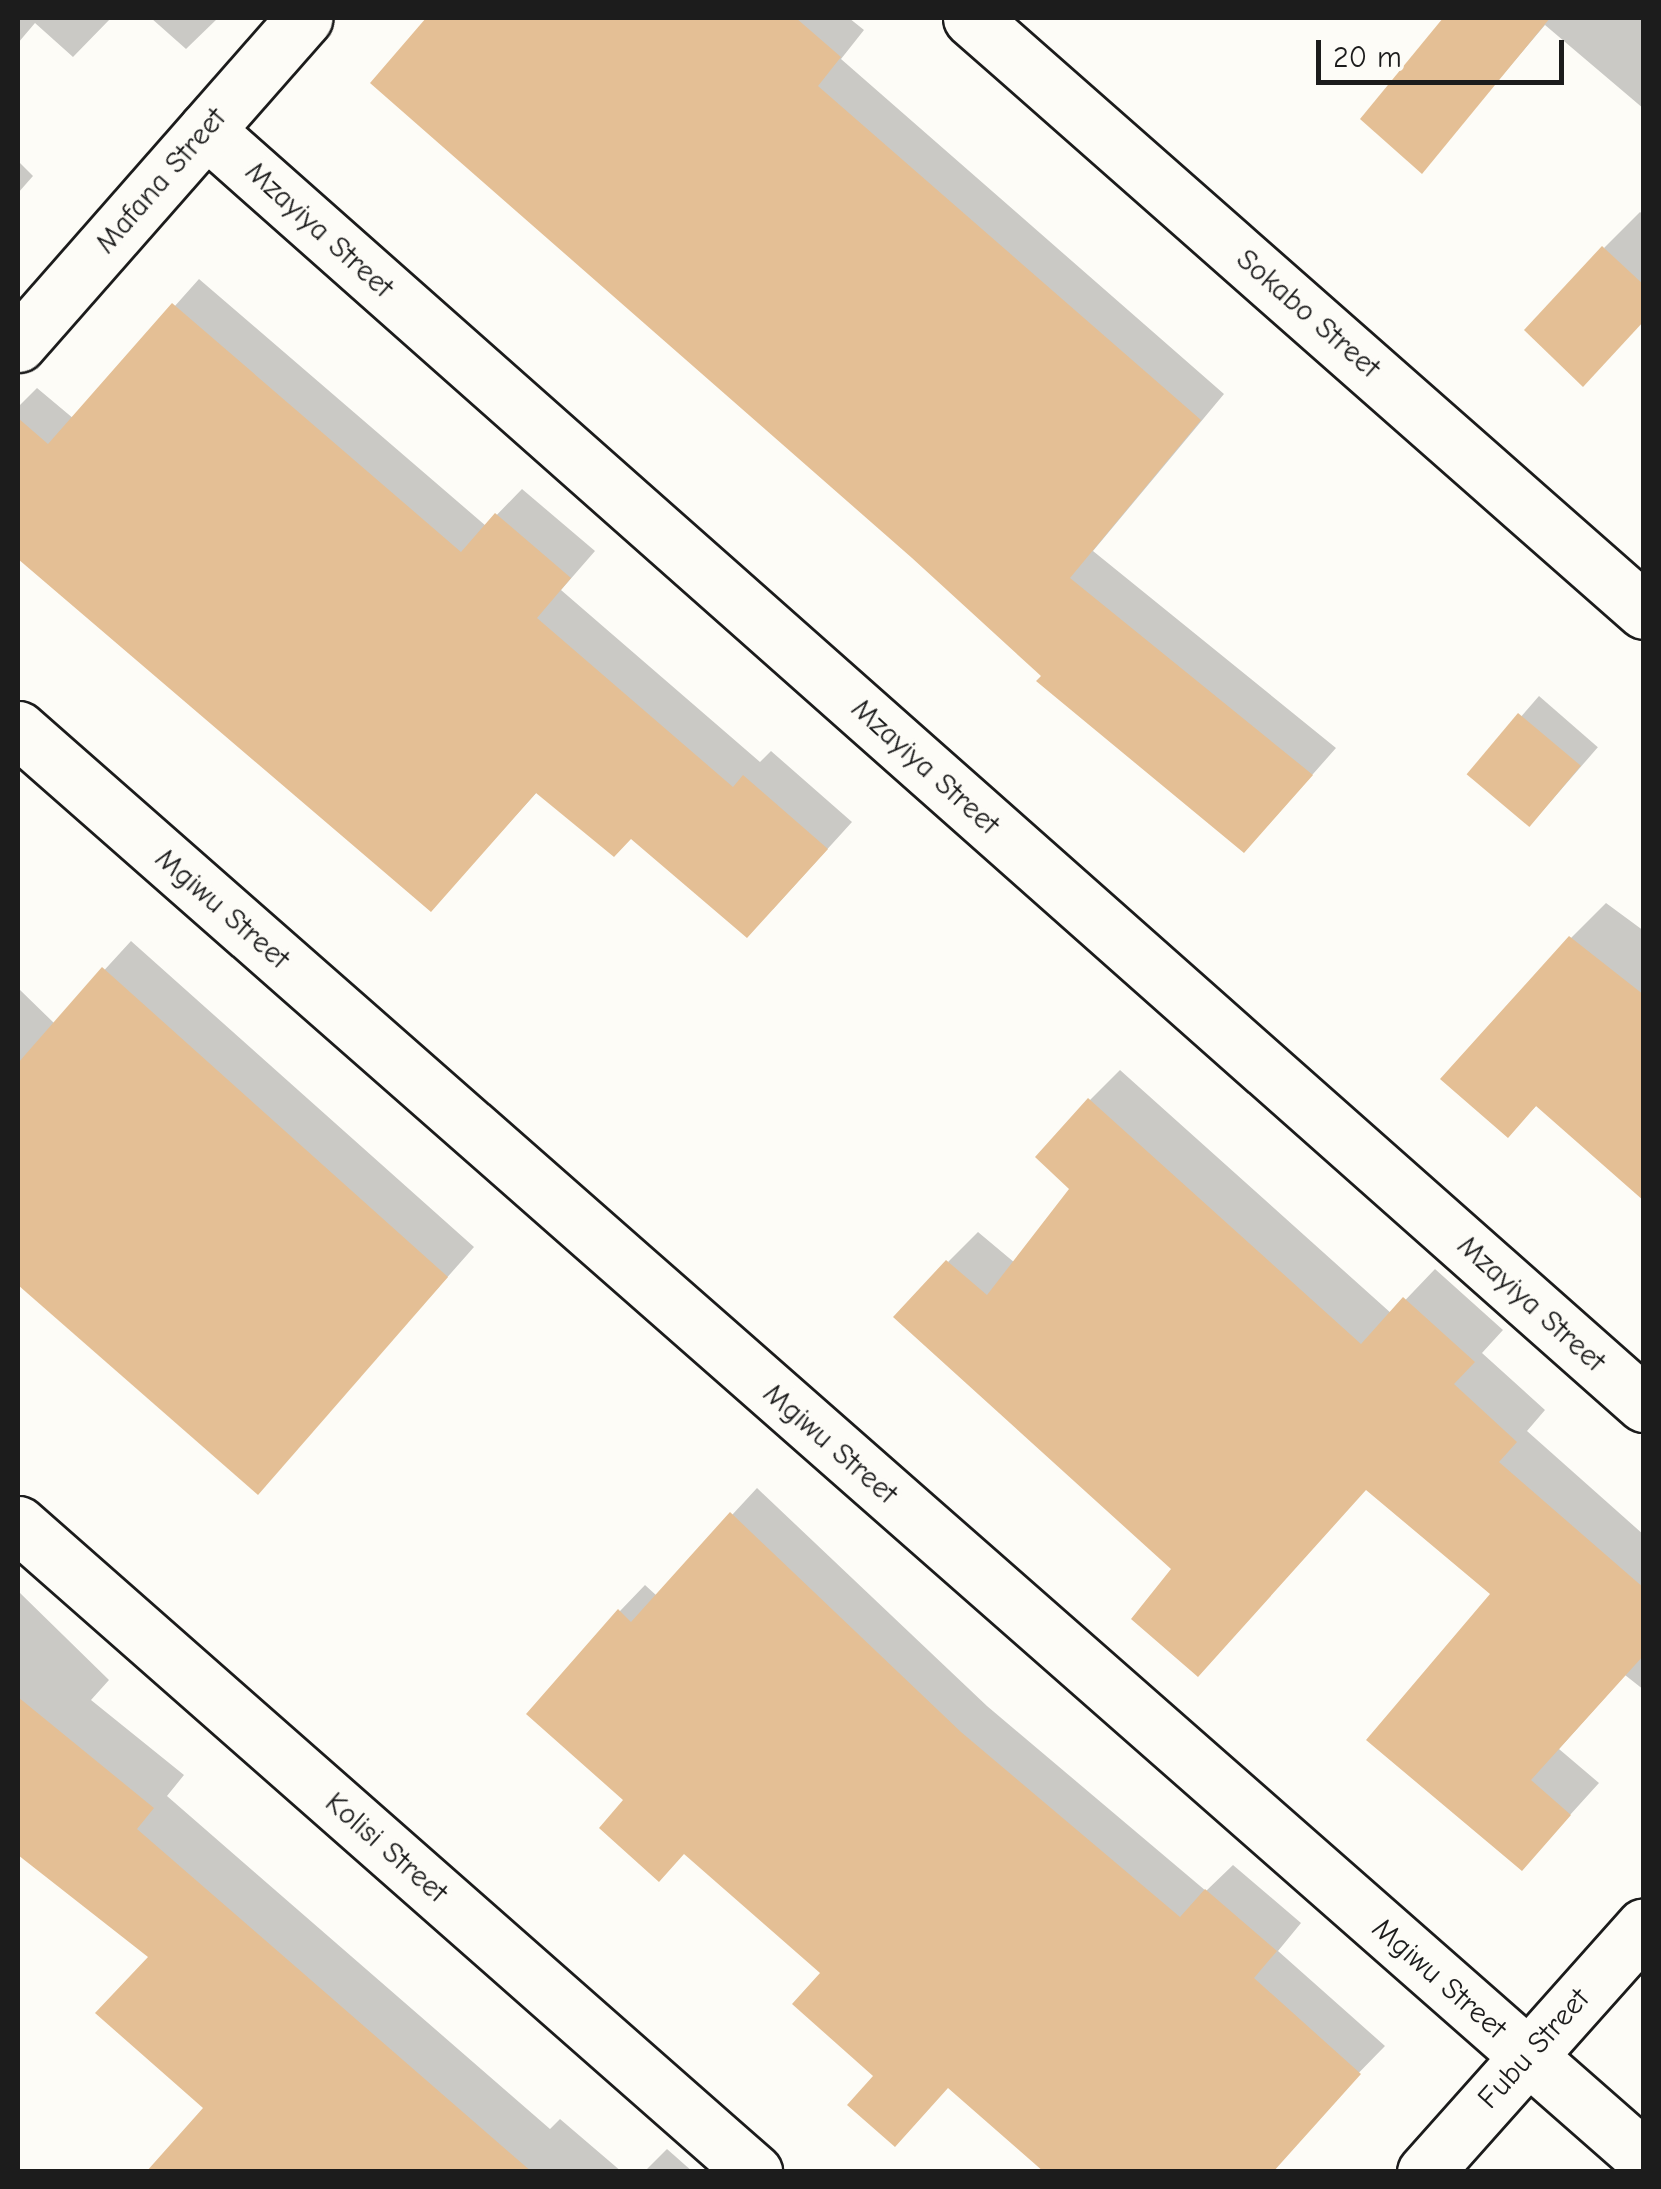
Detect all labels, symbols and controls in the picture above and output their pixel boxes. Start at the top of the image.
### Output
scale bar [1321,20,1568,82]
text: 20 m [1333,40,1402,75]
street label: Mafana Street [88,101,234,261]
street label: Mzayiya Street [238,154,400,306]
street label: Sokabo Street [1229,242,1387,386]
street label: Mzayiya Street [844,691,1006,843]
street label: Mgiwu Street [147,841,297,977]
street label: Mzayiya Street [1450,1228,1612,1380]
street label: Mgiwu Street [755,1376,905,1512]
street label: Kolisi Street [317,1785,455,1911]
street label: Mgiwu Street [1364,1911,1514,2047]
street label: Fubu Street [1471,1982,1597,2116]

